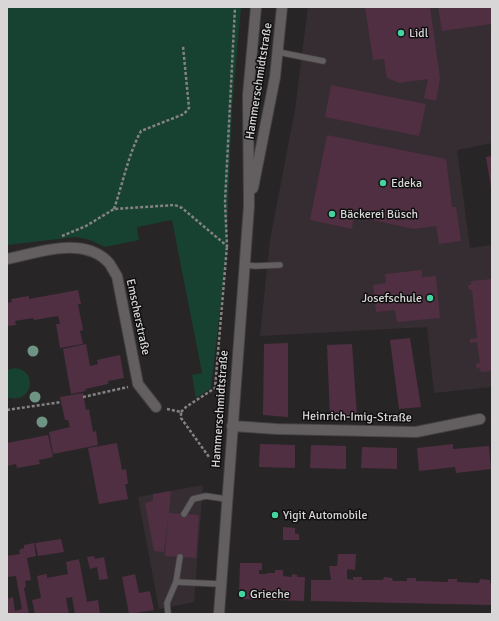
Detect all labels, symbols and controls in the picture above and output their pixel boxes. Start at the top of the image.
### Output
street label: Hammerschmidtstraße [242,22,276,140]
place label: Lidl [409,26,429,41]
marker: Lidl [396,28,406,38]
place label: Edeka [391,176,422,191]
marker: Edeka [378,178,388,188]
place label: Bäckerei Büsch [340,207,418,222]
marker: Bäckerei Büsch [327,209,337,219]
street label: Emscherstraße [123,277,153,357]
place label: Josefschule [362,291,422,306]
marker: Josefschule [425,293,435,303]
street label: Hammerschmidtstraße [208,350,232,468]
street label: Heinrich-Imig-Straße [302,409,412,425]
place label: Yigit Automobile [283,508,368,523]
marker: Yigit Automobile [270,510,280,520]
place label: Grieche [250,587,290,602]
marker: Grieche [237,589,247,599]

